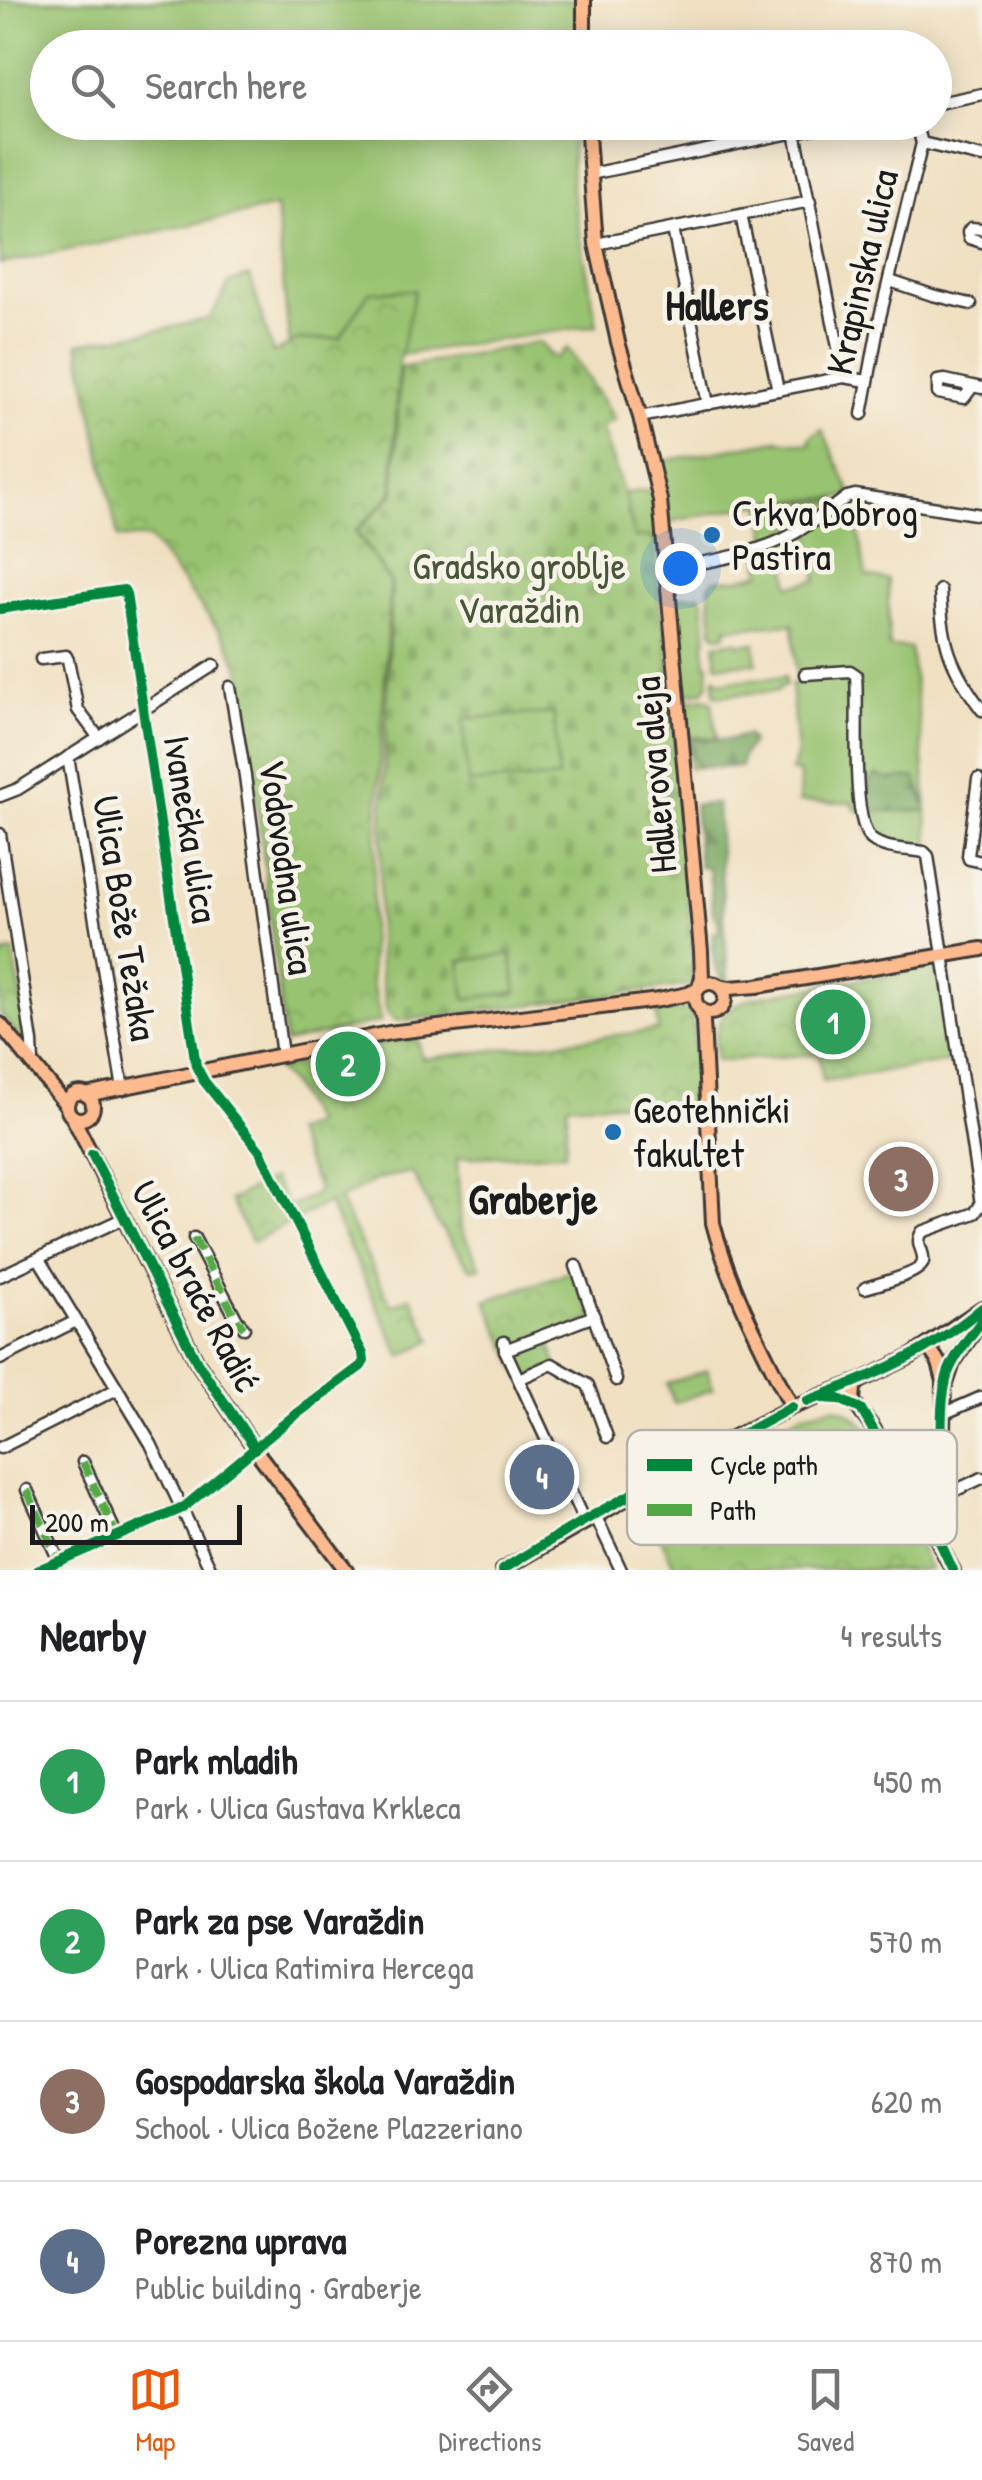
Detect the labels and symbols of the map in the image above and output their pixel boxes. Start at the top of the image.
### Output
street label: Krapinska ulica [812,164,910,379]
district label: Hallers [665,276,769,333]
place label: Crkva Dobrog Pastira [732,486,918,582]
marker: Crkva Dobrog Pastira [701,524,723,546]
park label: Gradsko groblje Varaždin [412,539,626,635]
your location [655,543,706,594]
street label: Hallerova aleja [620,675,688,875]
street label: Ivanečka ulica [152,731,232,926]
street label: Vodovodna ulica [247,756,329,978]
street label: Ulica Bože Težaka [81,792,171,1044]
pin: 1 [800,984,866,1060]
pin: 2 [316,1026,380,1102]
place label: Geotehnički fakultet [633,1083,791,1179]
marker: Geotehnički fakultet [602,1121,624,1143]
pin: 3 [868,1142,934,1216]
district label: Graberje [468,1170,598,1227]
street label: Ulica braće Radić [119,1171,274,1400]
legend [627,1430,957,1545]
pin: 4 [510,1440,574,1514]
text: Cycle path [710,1446,818,1484]
text: Path [710,1491,756,1529]
scale bar [30,1500,242,1544]

